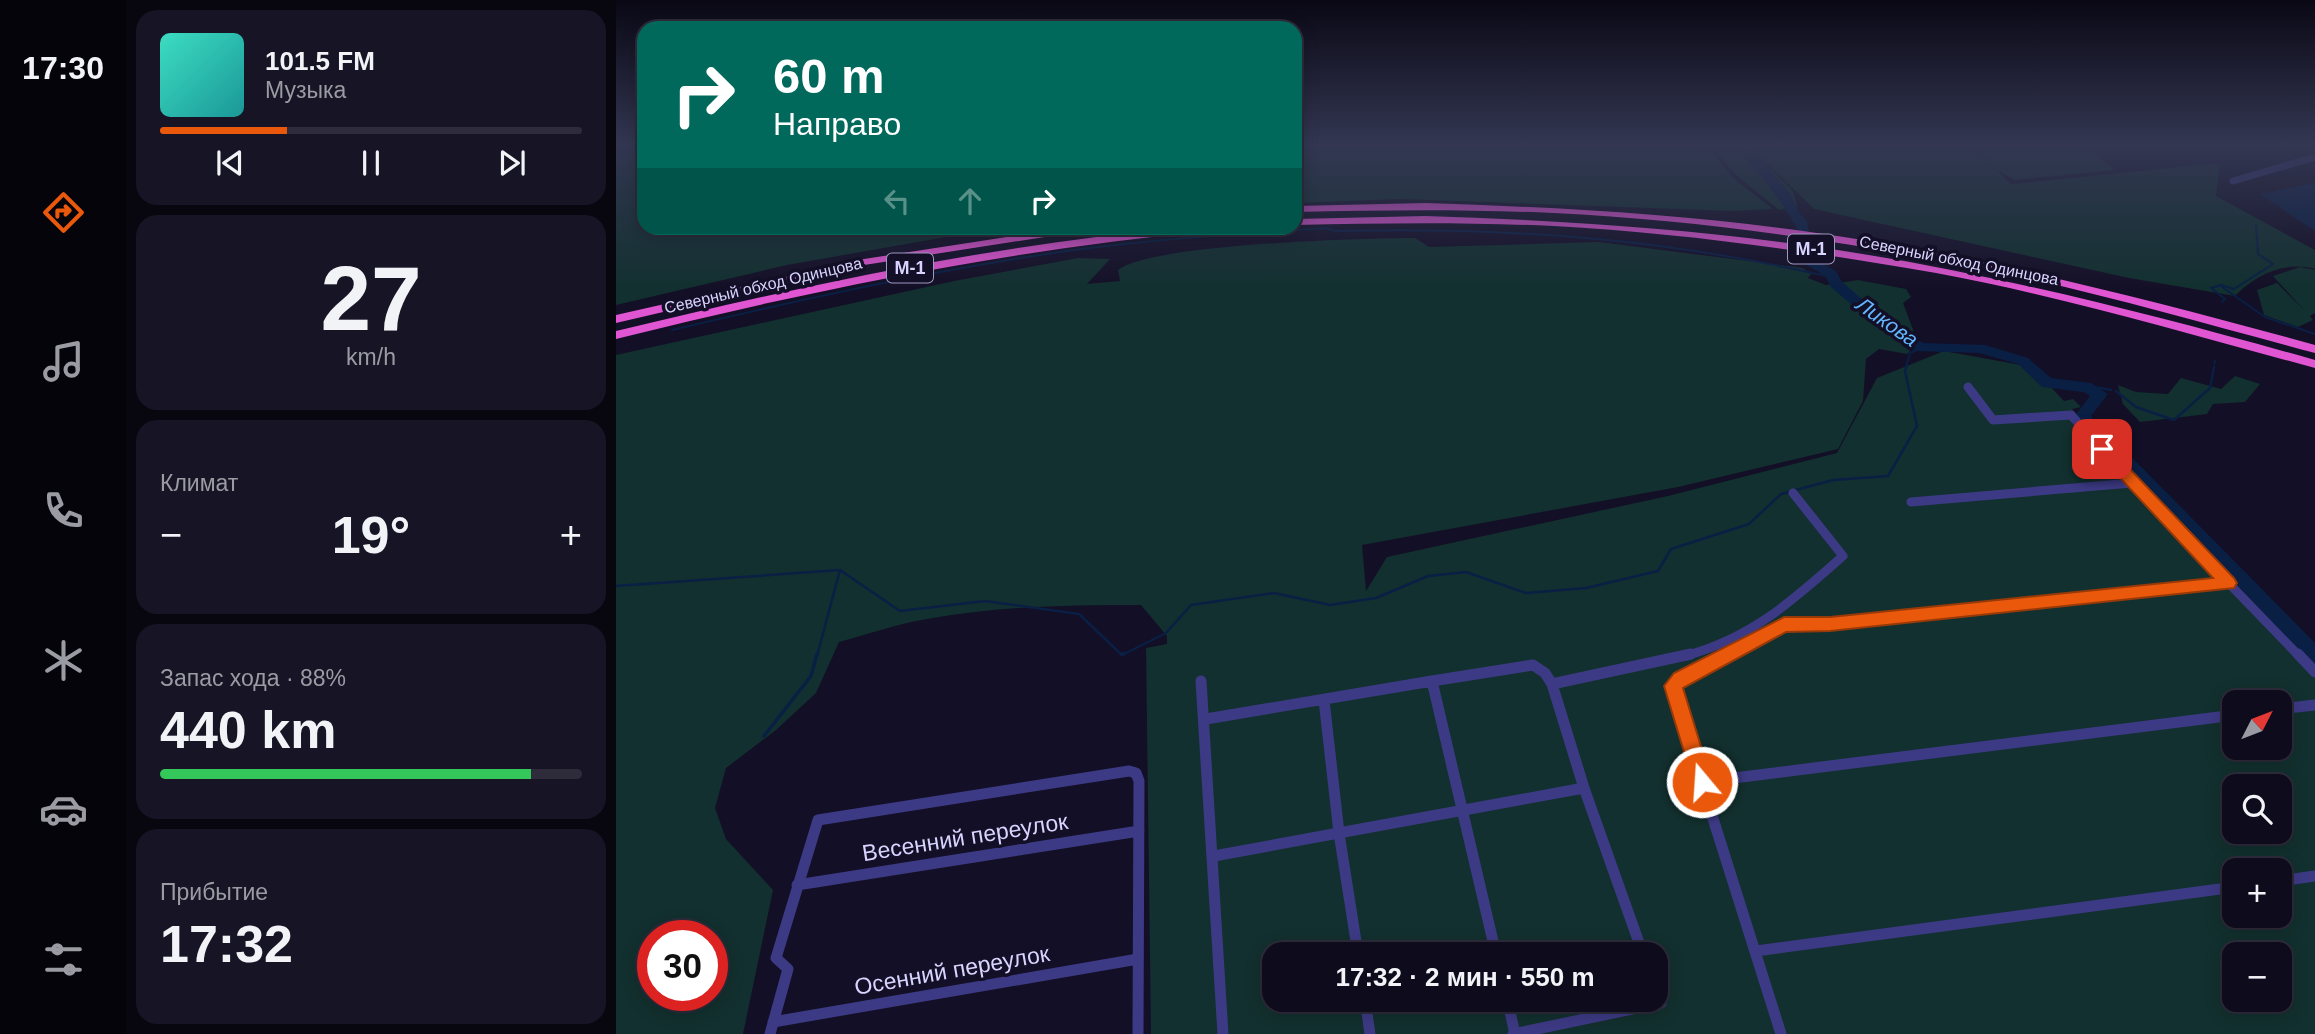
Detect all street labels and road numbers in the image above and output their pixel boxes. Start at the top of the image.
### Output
street label: Северный обход Одинцова [1858,233,2060,288]
road number: М-1 [1788,234,1834,264]
street label: Северный обход Одинцова [663,254,864,317]
road number: М-1 [887,254,933,282]
street label: Весенний переулок [860,808,1071,866]
street label: Осенний переулок [852,940,1053,1000]

